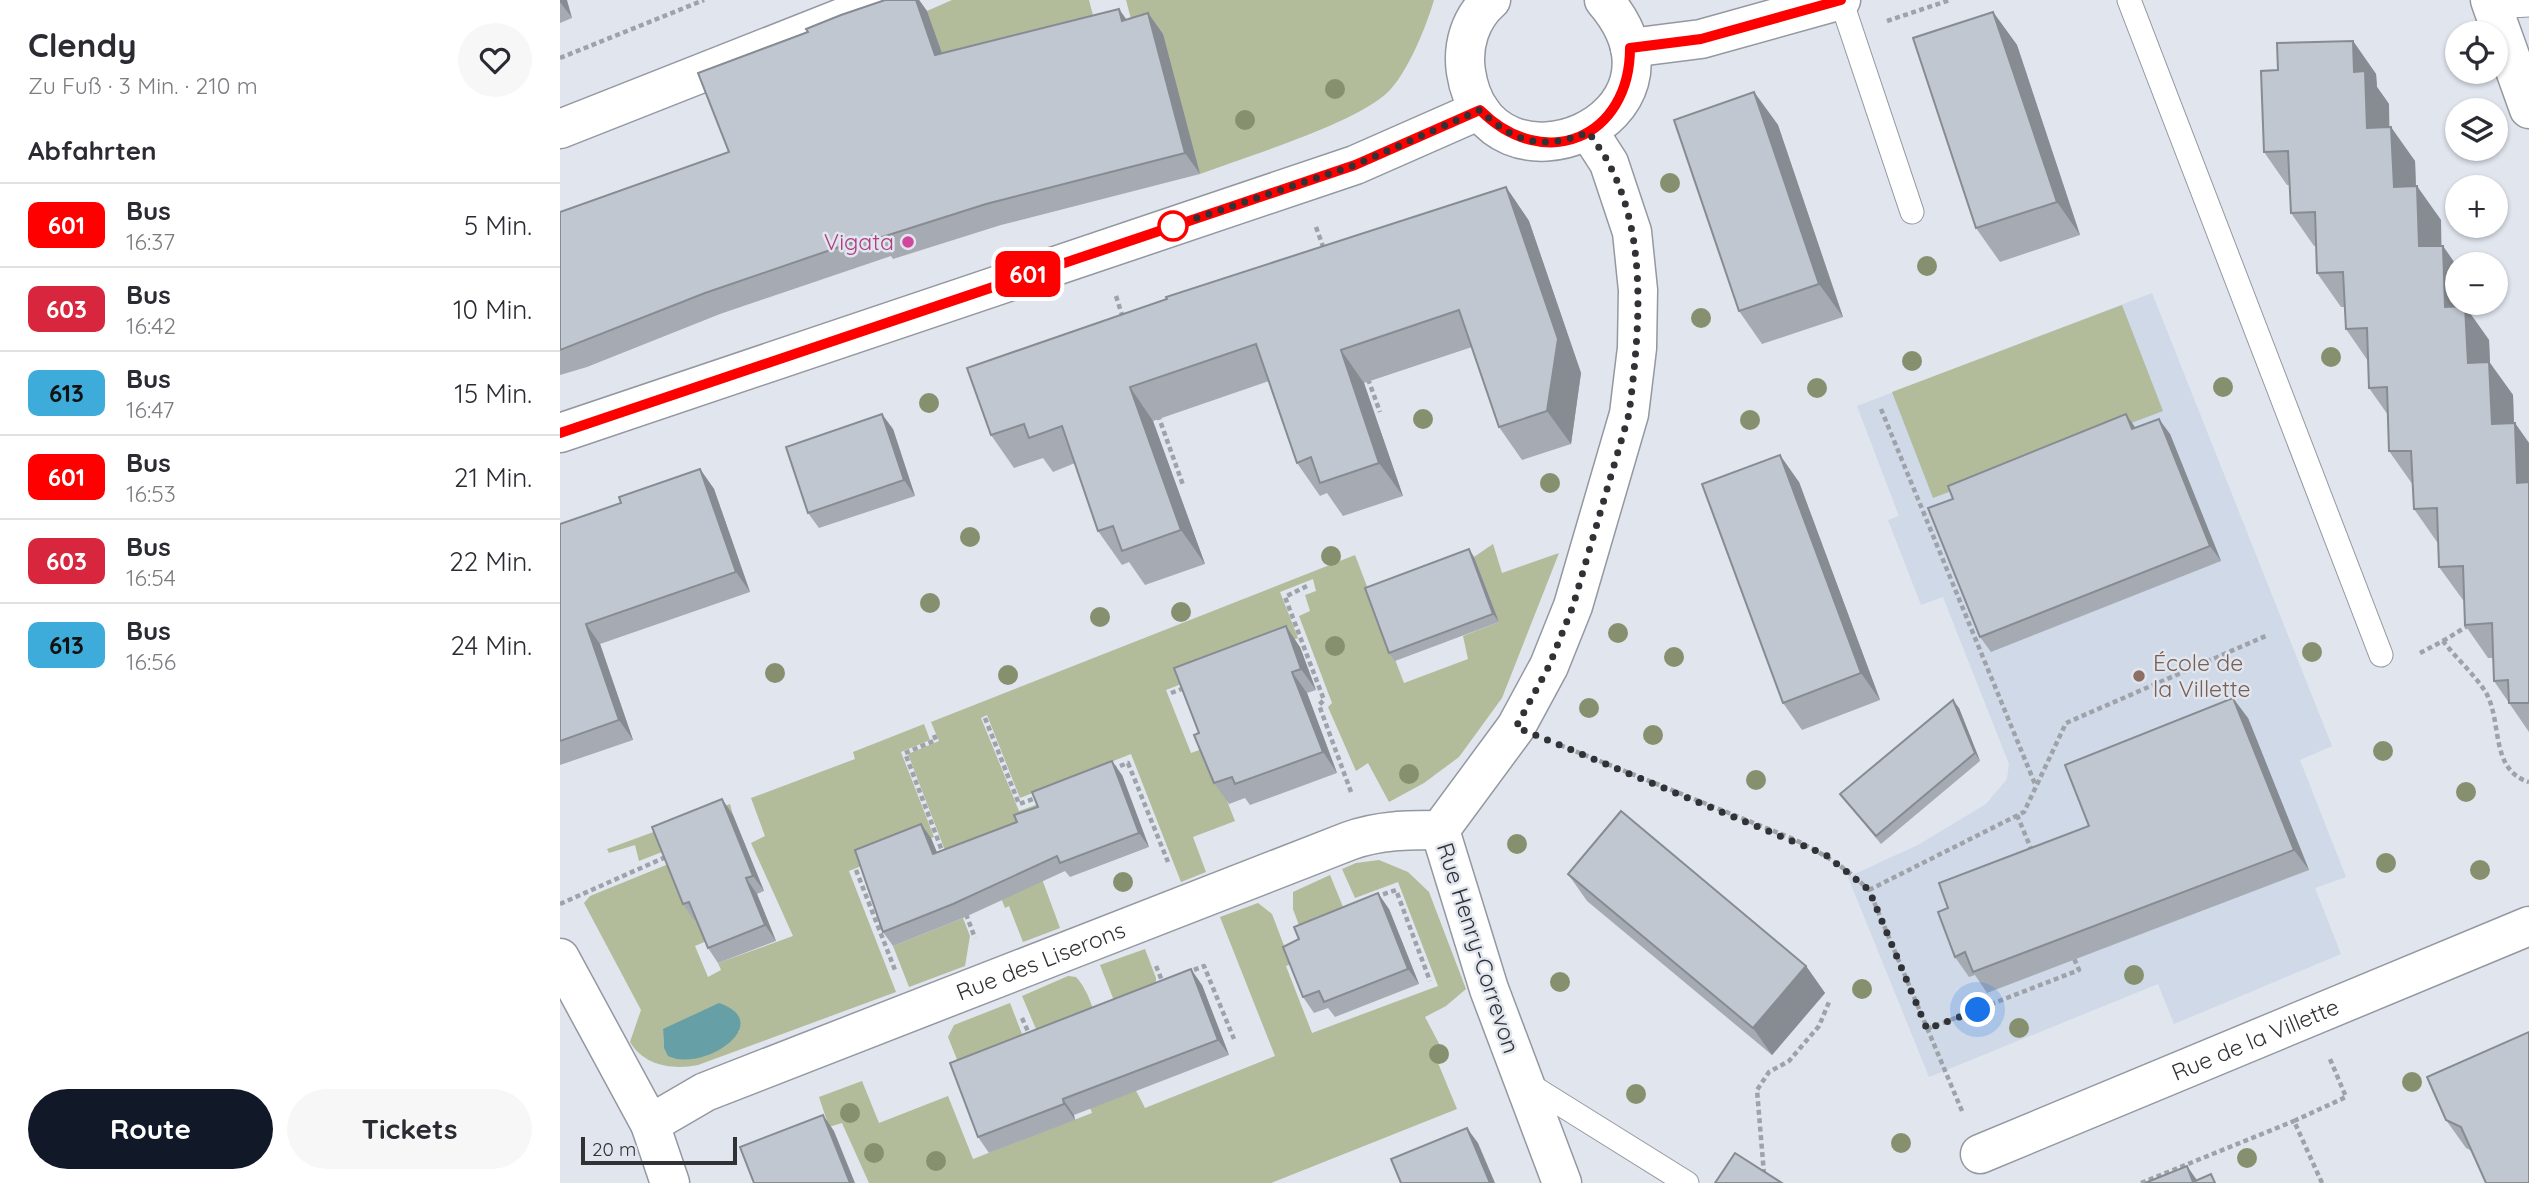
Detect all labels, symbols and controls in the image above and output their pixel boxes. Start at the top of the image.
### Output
map controls [2445,21,2508,315]
button: locate [2445,21,2508,84]
button: heart [458,23,532,97]
text: Clendy [28,24,137,65]
text: Zu Fuß · 3 Min. · 210 m [28,71,258,100]
button: layers [2445,98,2508,161]
text: Abfahrten [28,134,157,167]
button: + [2445,175,2508,238]
text: Bus [126,194,171,227]
text: 5 Min. [464,209,532,242]
text: 601 [48,210,85,240]
unlabelled marker [1158,211,1188,241]
text: 16:37 [126,227,175,256]
place label: Vigata [824,227,894,256]
marker: Vigata [900,234,916,250]
line badge: 601 [988,251,1068,297]
button: − [2445,252,2508,315]
text: 601 [1009,259,1047,289]
text: Bus [126,278,171,311]
text: 10 Min. [453,293,532,326]
text: 603 [46,294,87,324]
text: 16:42 [126,311,176,340]
text: Bus [126,362,171,395]
text: 15 Min. [454,377,532,410]
text: 613 [49,378,84,408]
text: 16:47 [126,395,174,424]
text: Bus [126,446,171,479]
text: 21 Min. [454,461,532,494]
text: 601 [48,462,85,492]
text: 16:53 [126,479,176,508]
text: Bus [126,530,171,563]
text: 22 Min. [449,545,532,578]
text: 603 [46,546,87,576]
text: 16:54 [126,563,176,592]
text: Bus [126,614,171,647]
text: 24 Min. [450,629,532,662]
text: 613 [49,630,84,660]
text: 16:56 [126,647,176,676]
place label: École de la Villette [2153,648,2251,703]
marker: École de la Villette [2131,668,2147,684]
street label: Rue Henry-Correvon [1431,839,1526,1057]
street label: Rue des Liserons [952,915,1129,1007]
your location [1960,992,1995,1027]
street label: Rue de la Villette [2167,992,2343,1087]
button: Route [28,1089,273,1169]
button: Tickets [287,1089,532,1169]
scale bar [581,1134,737,1166]
text: 20 m [592,1137,636,1161]

